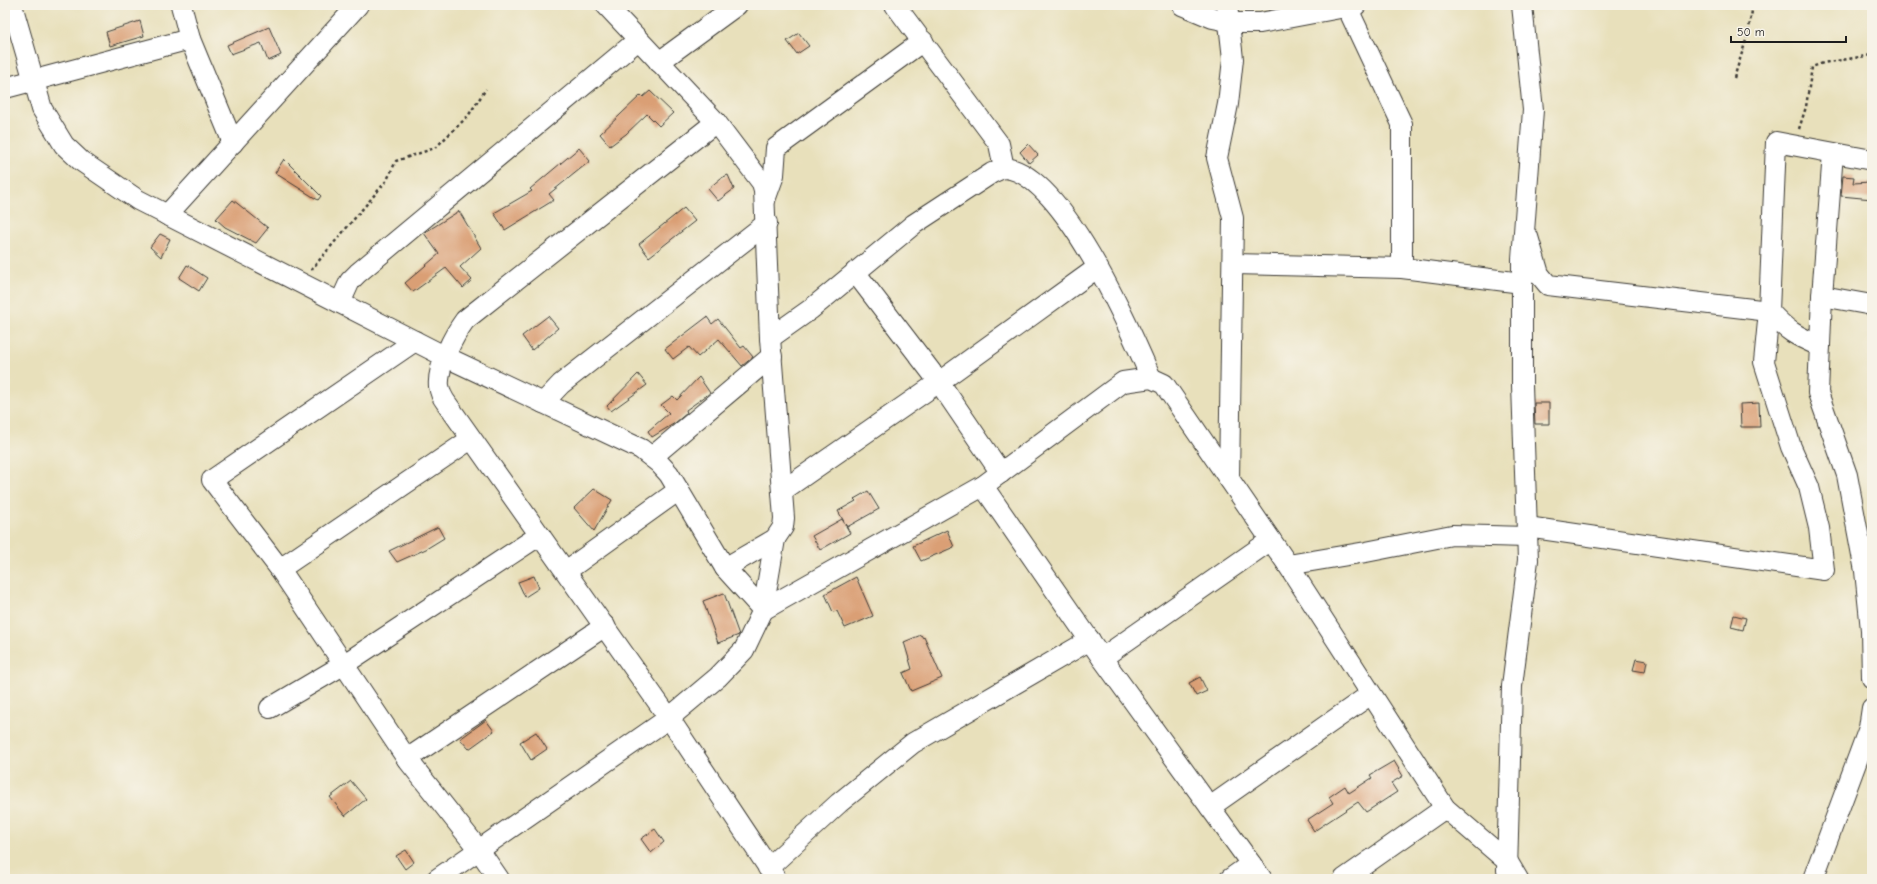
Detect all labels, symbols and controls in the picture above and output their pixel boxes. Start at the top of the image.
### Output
scale bar [1731,18,1846,44]
text: 50 m [1737,25,1765,39]

